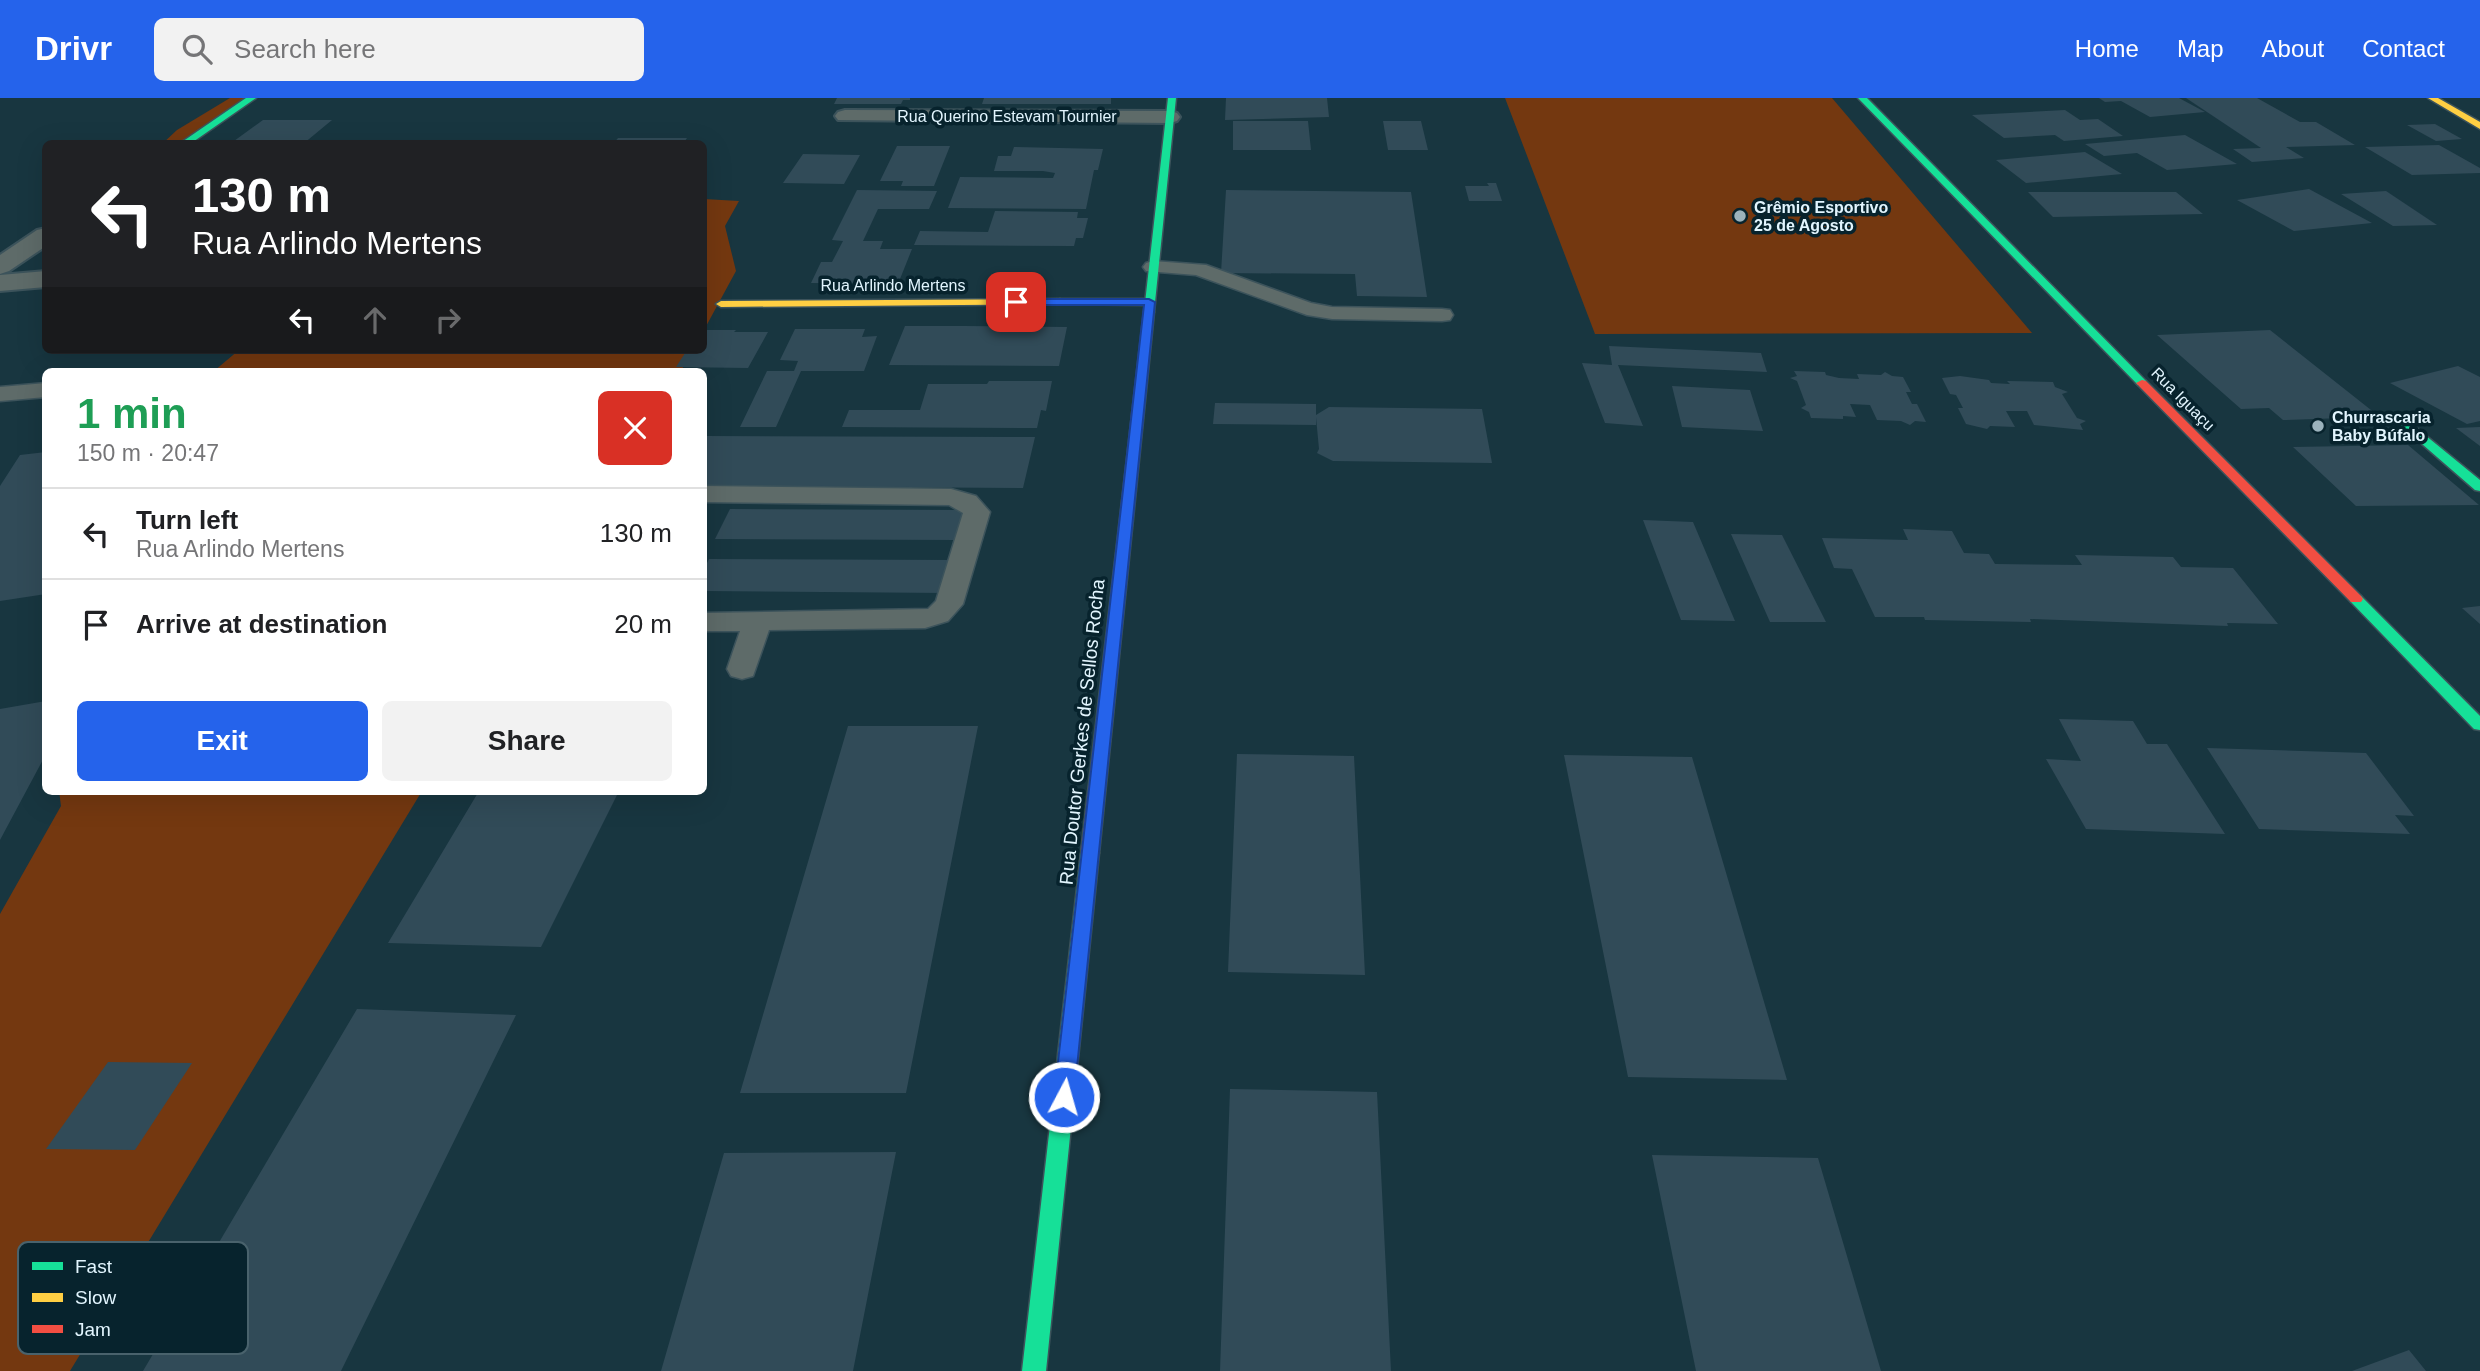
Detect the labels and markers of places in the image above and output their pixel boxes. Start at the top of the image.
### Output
place label: Grêmio Esportivo 25 de Agosto [1754,199,1888,234]
marker: Grêmio Esportivo 25 de Agosto [1732,208,1748,224]
pin [986,272,1046,332]
place label: Churrascaria Baby Búfalo [2332,409,2431,444]
marker: Churrascaria Baby Búfalo [2310,418,2326,434]

